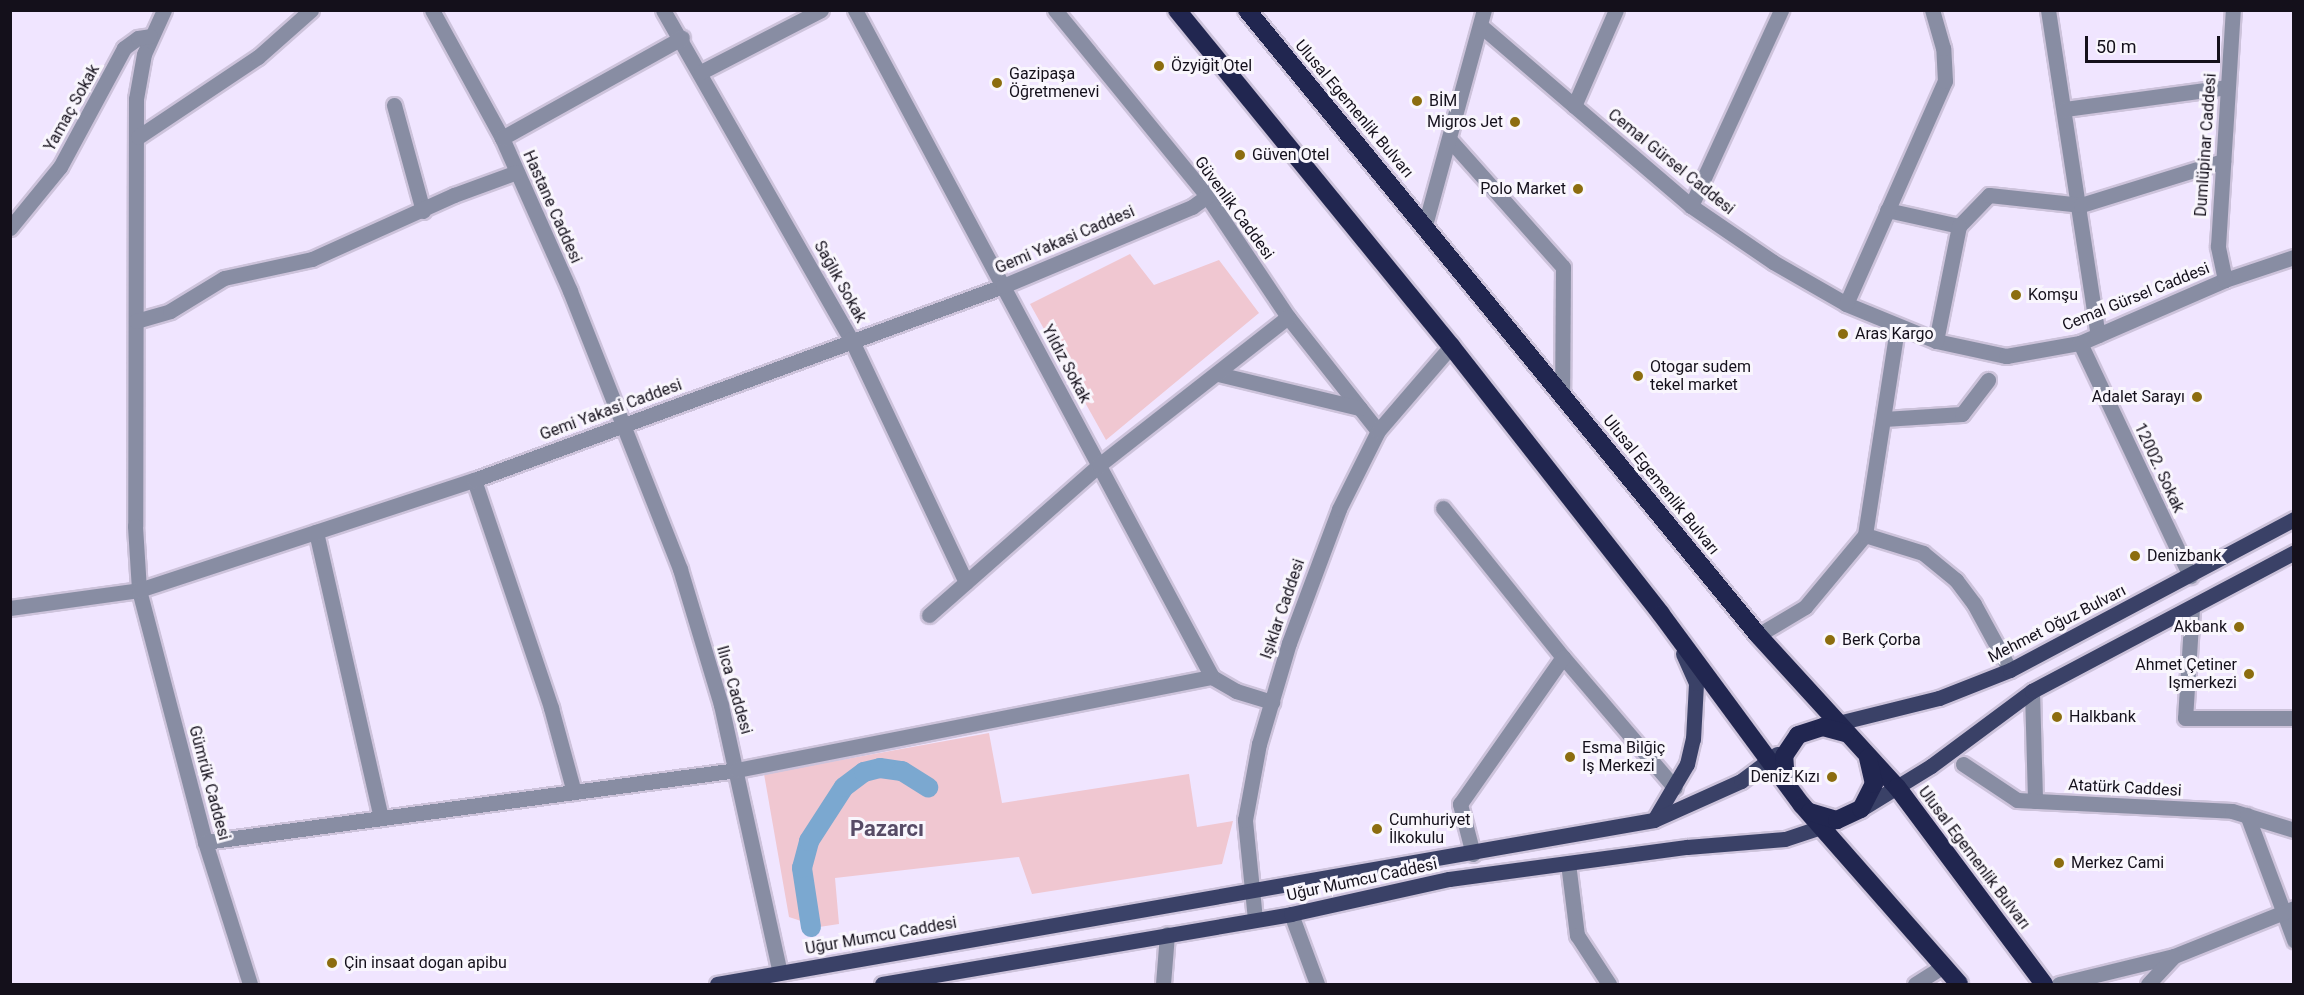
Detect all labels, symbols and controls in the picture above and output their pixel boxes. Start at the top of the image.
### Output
scale bar [2088,24,2223,62]
street label: Ulusal Egemenlik Bulvarı [1291,36,1417,182]
text: 50 m [2096,36,2136,57]
place label: Özyiğit Otel [1171,56,1252,76]
marker: Özyiğit Otel [1152,59,1166,73]
street label: Yamaç Sokak [40,61,104,155]
place label: Gazipaşa Öğretmenevi [1009,64,1099,102]
street label: Dumlüpinar Caddesi [2191,73,2221,217]
marker: Gazipaşa Öğretmenevi [990,76,1004,90]
place label: BİM [1429,91,1457,111]
marker: BİM [1410,94,1424,108]
street label: Cemal Gürsel Caddesi [1604,105,1738,219]
place label: Migros Jet [1427,112,1503,132]
marker: Migros Jet [1508,115,1522,129]
place label: Güven Otel [1252,145,1329,165]
street label: Hastane Caddesi [519,148,585,266]
marker: Güven Otel [1233,148,1247,162]
street label: Güvenlik Caddesi [1190,153,1278,263]
place label: Polo Market [1480,179,1566,199]
marker: Polo Market [1571,182,1585,196]
street label: Gemi Yakasi Caddesi [992,202,1138,278]
street label: Sağlık Sokak [810,238,870,326]
street label: Cemal Gürsel Caddesi [2060,259,2212,335]
place label: Komşu [2028,285,2078,305]
marker: Komşu [2009,288,2023,302]
street label: Yıldız Sokak [1037,322,1095,406]
place label: Aras Kargo [1855,324,1934,344]
marker: Aras Kargo [1836,327,1850,341]
place label: Otogar sudem tekel market [1650,357,1751,395]
marker: Otogar sudem tekel market [1631,369,1645,383]
street label: Gemi Yakasi Caddesi [537,375,685,445]
place label: Adalet Sarayı [2092,387,2185,407]
marker: Adalet Sarayı [2190,390,2204,404]
street label: Ulusal Egemenlik Bulvarı [1599,411,1723,559]
street label: 12002. Sokak [2130,420,2188,516]
place label: Denizbank [2147,546,2221,566]
marker: Denizbank [2128,549,2142,563]
street label: Işıklar Caddesi [1257,556,1309,662]
street label: Mehmet Oğuz Bulvarı [1985,581,2129,667]
place label: Akbank [2174,617,2227,637]
marker: Akbank [2232,620,2246,634]
place label: Berk Çorba [1842,630,1921,650]
marker: Berk Çorba [1823,633,1837,647]
street label: Ilıca Caddesi [712,644,756,736]
place label: Ahmet Çetiner Işmerkezi [2135,655,2237,693]
marker: Ahmet Çetiner Işmerkezi [2242,667,2256,681]
place label: Halkbank [2069,707,2136,727]
marker: Halkbank [2050,710,2064,724]
street label: Gümrük Caddesi [184,724,234,842]
place label: Esma Bilğiç Iş Merkezi [1582,738,1665,776]
marker: Esma Bilğiç Iş Merkezi [1563,750,1577,764]
place label: Deniz Kızı [1750,767,1820,787]
marker: Deniz Kızı [1825,770,1839,784]
street label: Atatürk Caddesi [2068,775,2182,801]
street label: Ulusal Egemenlik Bulvarı [1914,783,2034,933]
place label: Cumhuriyet İlkokulu [1389,810,1470,848]
district label: Pazarcı [850,816,924,842]
marker: Cumhuriyet İlkokulu [1370,822,1384,836]
place label: Merkez Cami [2071,853,2164,873]
street label: Uğur Mumcu Caddesi [1285,855,1439,905]
marker: Merkez Cami [2052,856,2066,870]
street label: Uğur Mumcu Caddesi [804,913,958,959]
place label: Çin insaat dogan apibu [344,953,507,973]
marker: Çin insaat dogan apibu [325,956,339,970]

